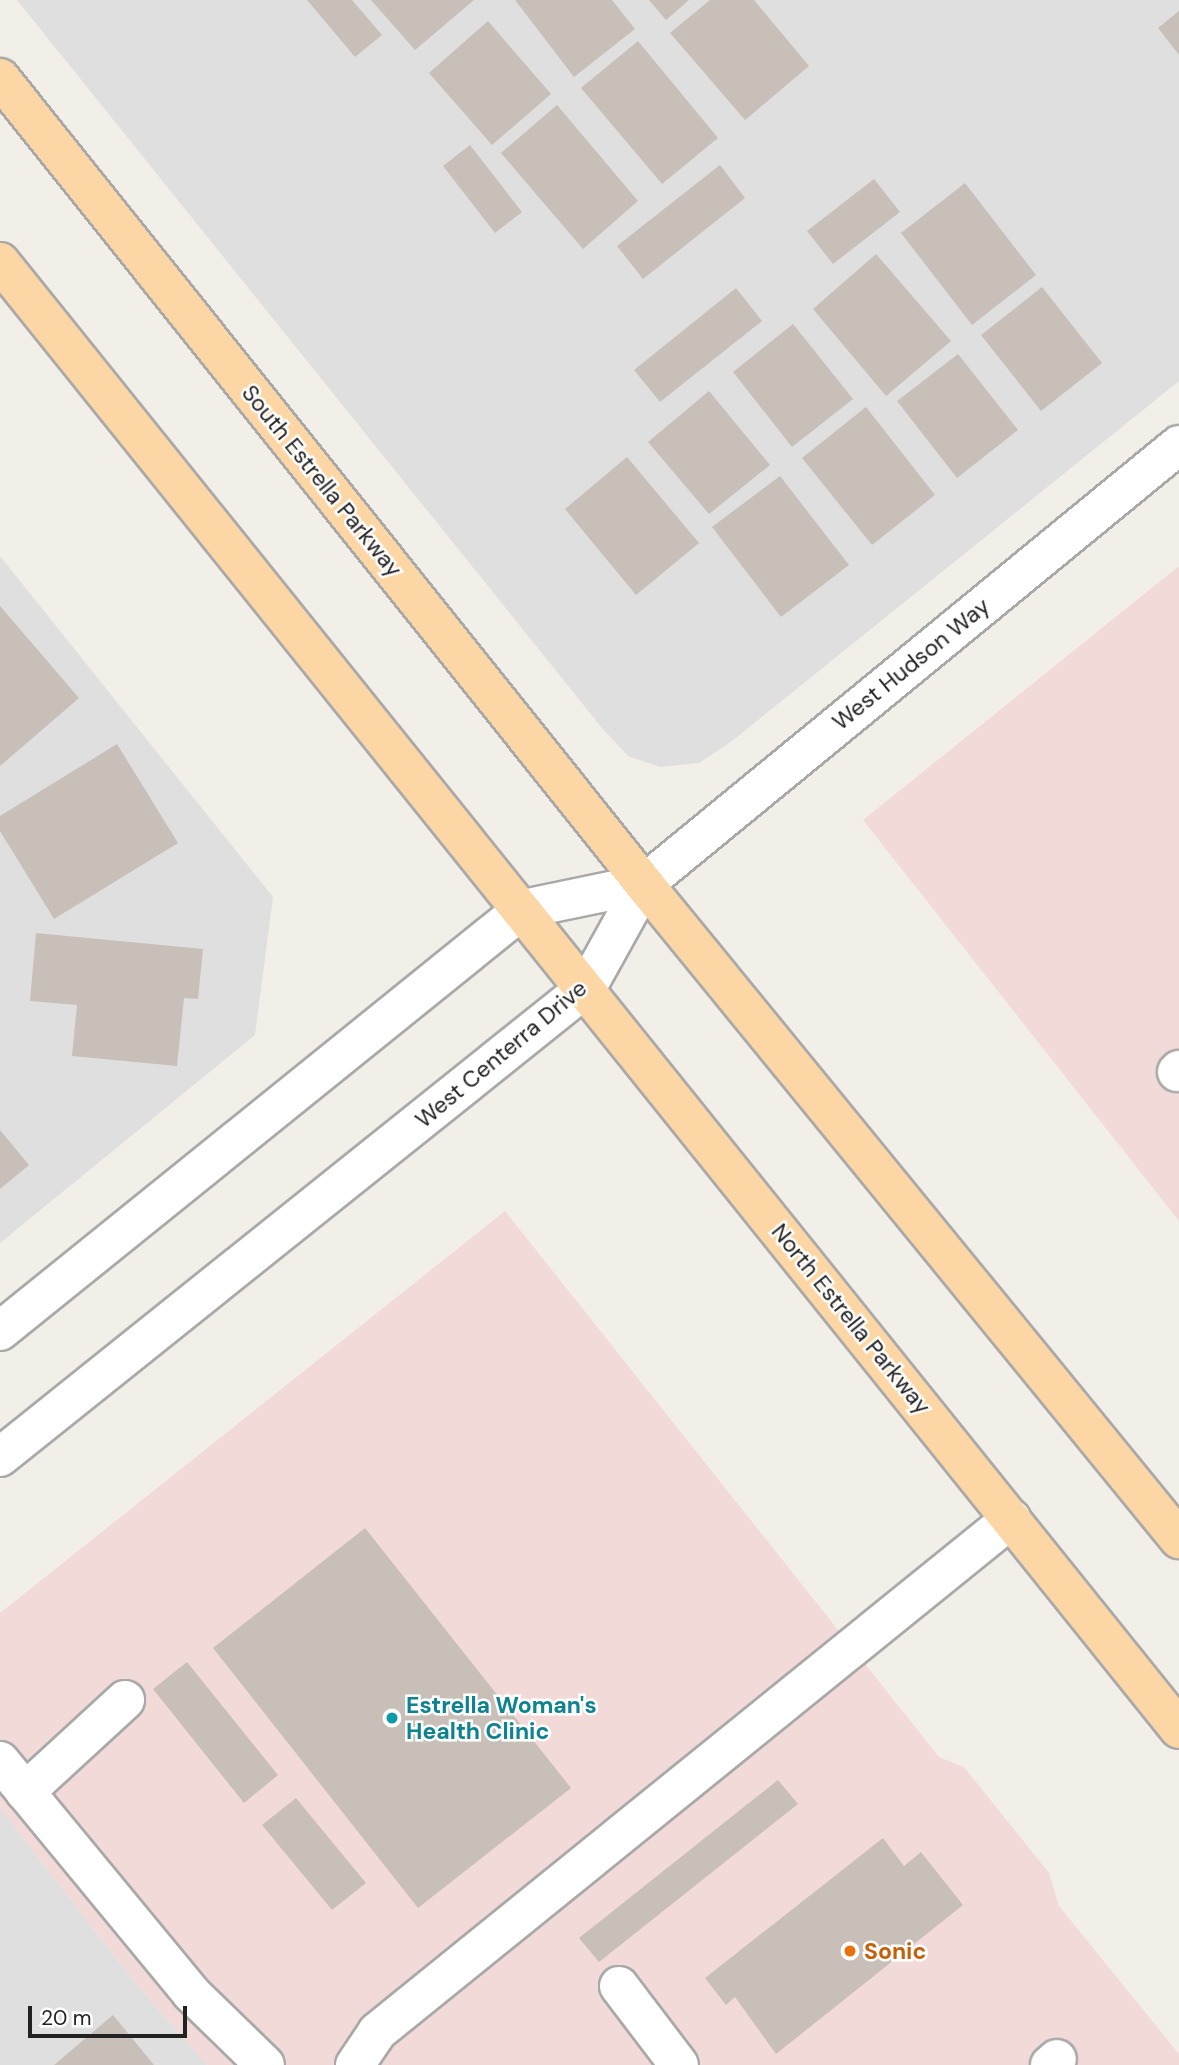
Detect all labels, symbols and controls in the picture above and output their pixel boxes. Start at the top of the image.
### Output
street label: South Estrella Parkway [236,379,408,583]
street label: West Hudson Way [827,592,995,736]
street label: West Centerra Drive [410,974,592,1134]
street label: North Estrella Parkway [766,1218,936,1420]
place label: Estrella Woman's Health Clinic [406,1691,597,1745]
marker: Estrella Woman's Health Clinic [384,1710,400,1726]
place label: Sonic [864,1937,926,1965]
marker: Sonic [842,1943,858,1959]
scale bar [32,1992,191,2036]
text: 20 m [41,2004,92,2032]

